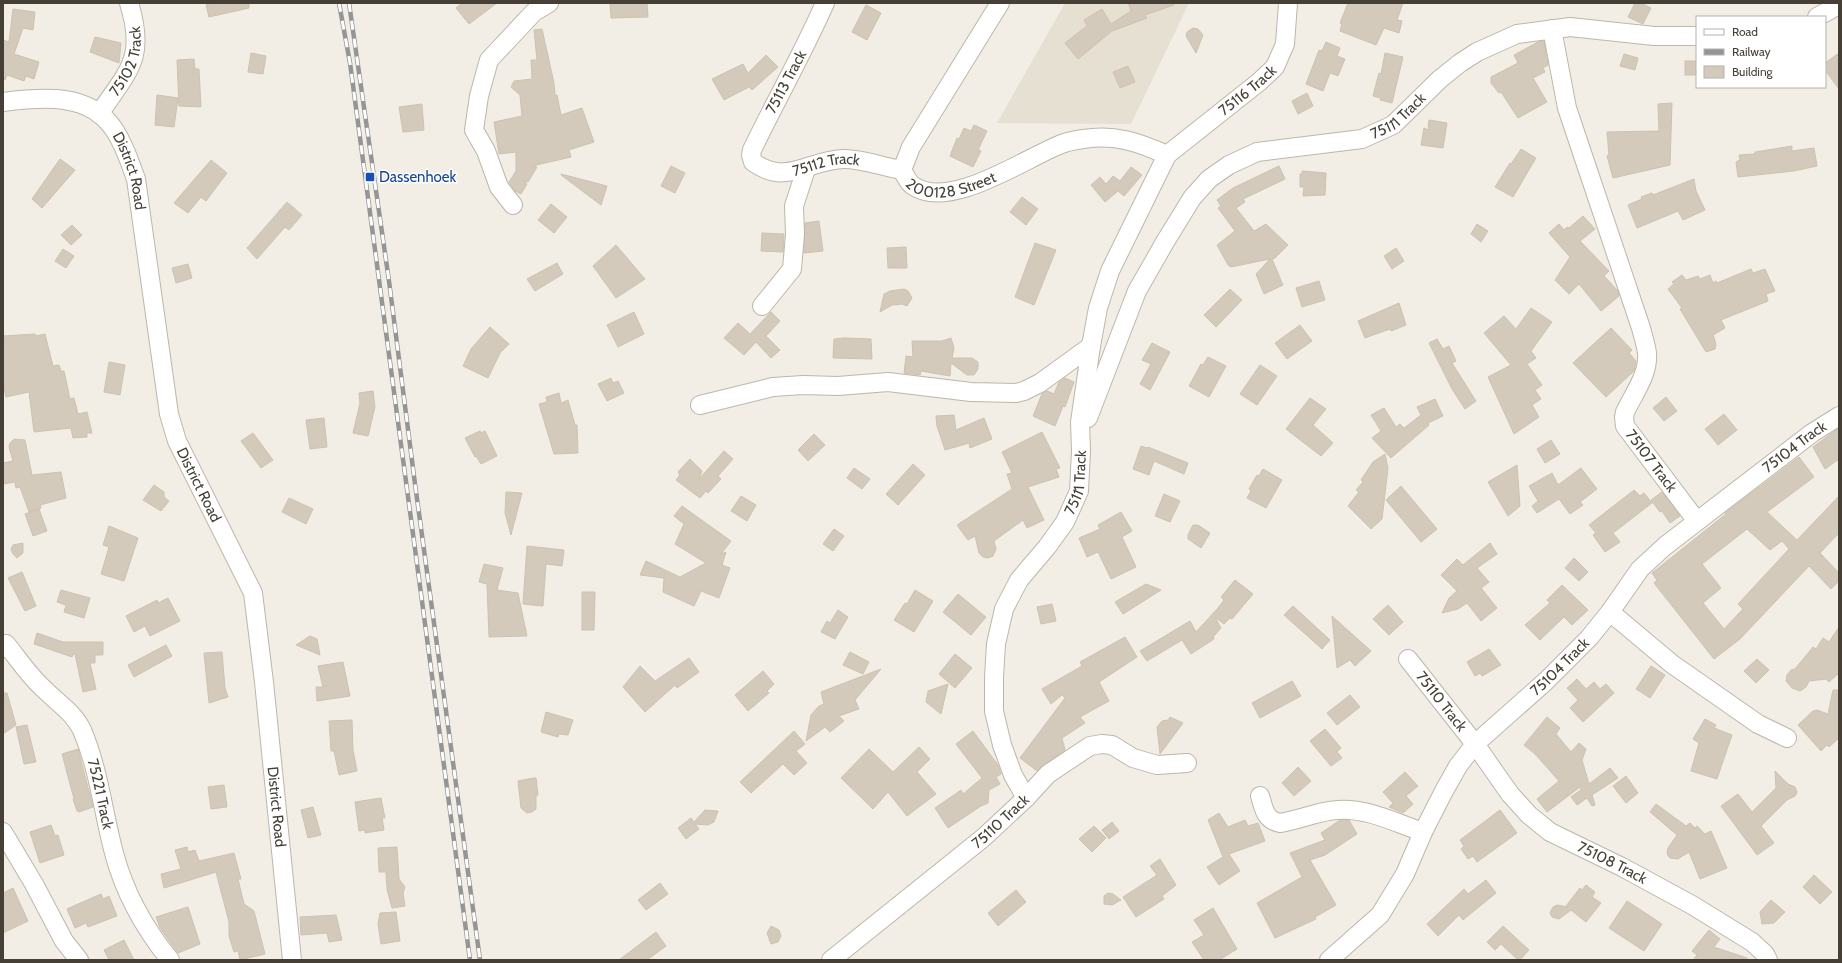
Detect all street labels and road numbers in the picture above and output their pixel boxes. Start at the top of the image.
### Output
street label: 75102 Track [105,25,145,99]
street label: 75113 Track [762,47,810,117]
street label: 75116 Track [1215,61,1280,119]
street label: 75111 Track [1368,89,1430,143]
street label: District Road [109,129,149,211]
street label: 75112 Track [791,150,861,180]
street label: 200128 Street [902,168,999,202]
street label: 75104 Track [1759,417,1830,477]
street label: 75107 Track [1622,426,1681,496]
street label: District Road [173,445,225,525]
street label: 75111 Track [1061,449,1090,517]
street label: 75104 Track [1527,634,1593,700]
street label: 75110 Track [1412,668,1471,735]
street label: 75221 Track [84,757,117,831]
street label: District Road [264,766,290,848]
street label: 75110 Track [968,791,1033,852]
street label: 75108 Track [1574,838,1650,888]

